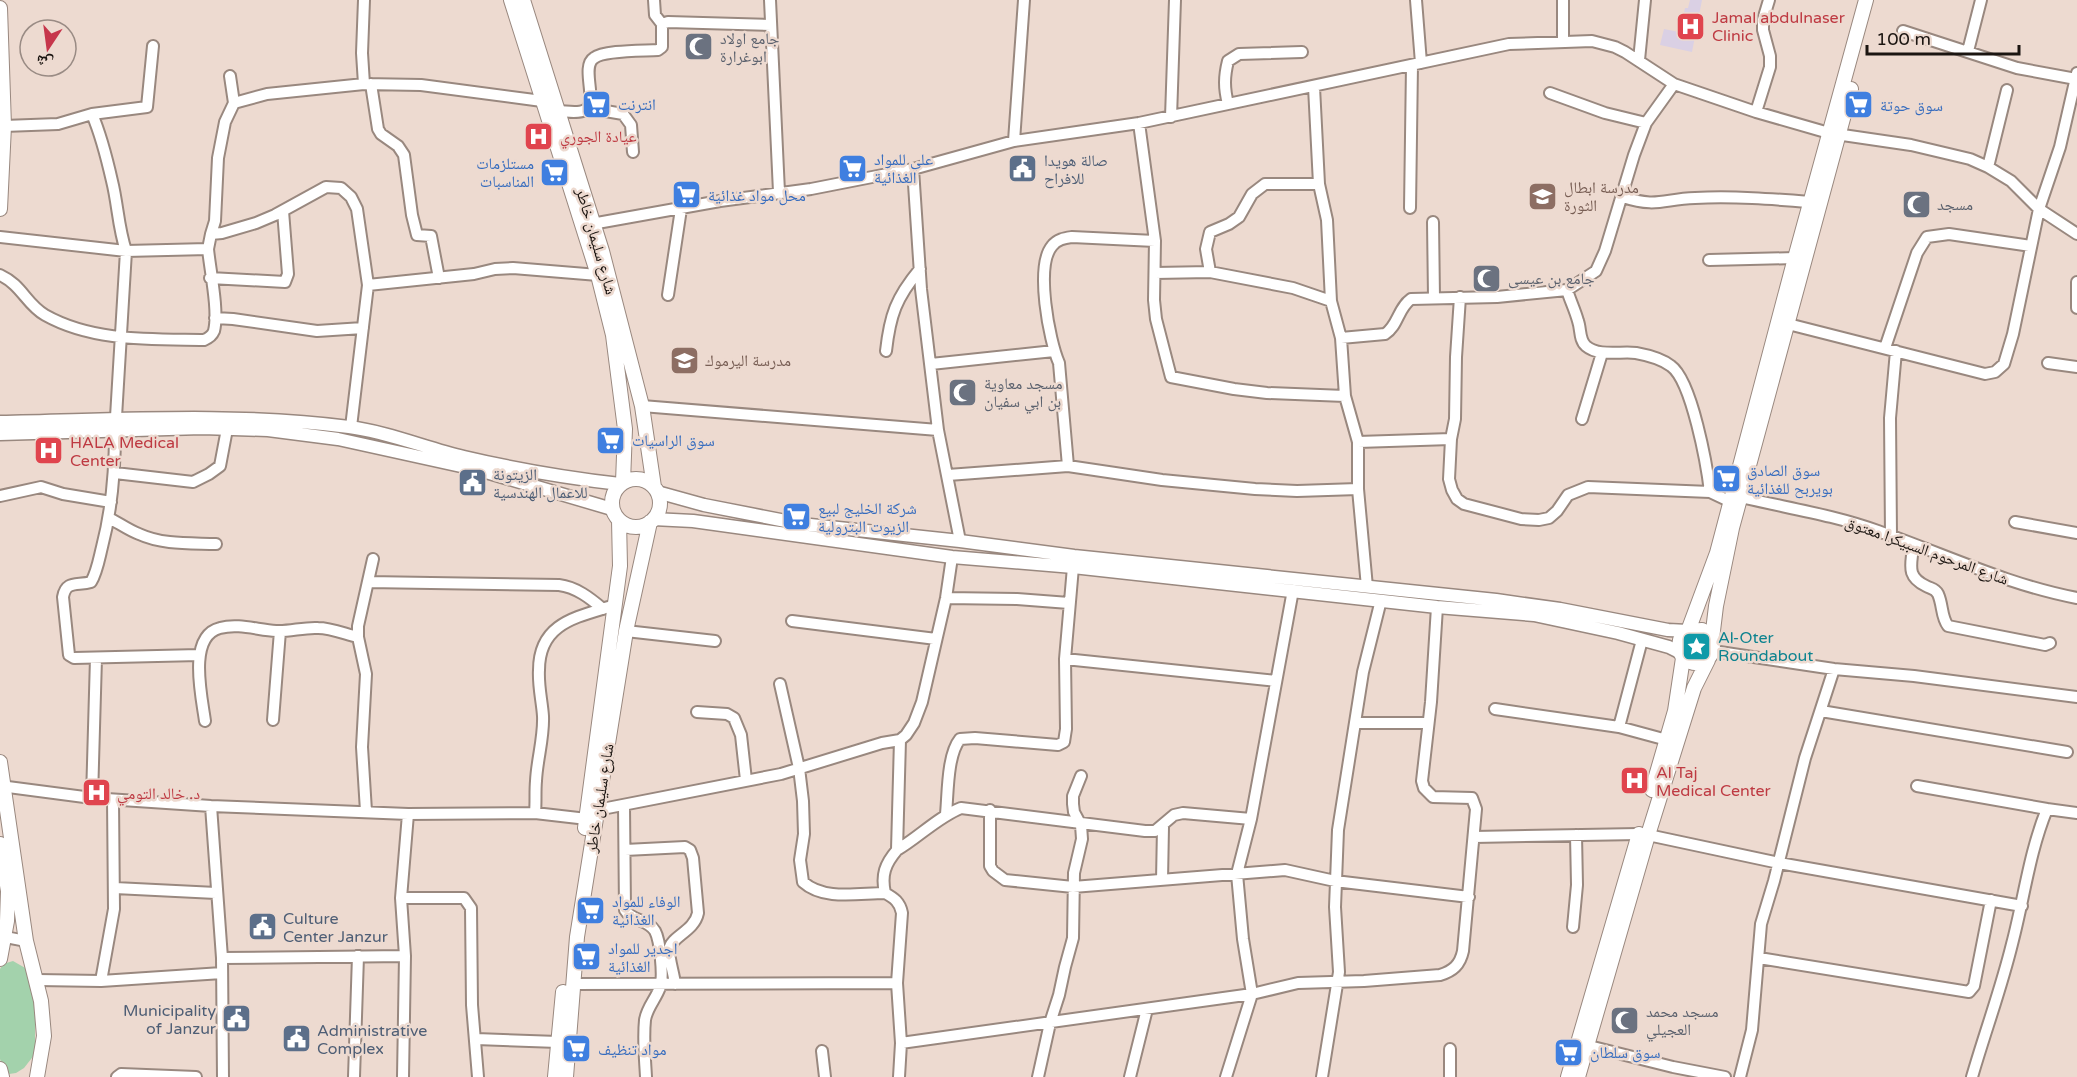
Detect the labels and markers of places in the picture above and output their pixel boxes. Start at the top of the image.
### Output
place label: Jamal abdulnaser Clinic [1712,8,1846,46]
hospital icon: Jamal abdulnaser Clinic [1675,10,1707,42]
place label: جامع اولاد ابوغرارة [720,29,780,67]
mosque icon: جامع اولاد ابوغرارة [683,31,715,63]
supermarket icon: انترنت [581,88,613,120]
supermarket icon: سوق حوتة [1843,89,1875,121]
place label: انترنت [618,95,656,115]
place label: سوق حوتة [1880,96,1943,116]
hospital icon: عيادة الجوري [523,120,555,152]
place label: عيادة الجوري [560,127,637,149]
place label: علي للمواد الغذائية [874,150,933,188]
place label: صالة هويدا للافراح [1044,151,1108,189]
supermarket icon: علي للمواد الغذائية [837,152,869,184]
public building icon: صالة هويدا للافراح [1007,153,1039,185]
place label: مستلزمات المناسبات [476,154,534,192]
supermarket icon: مستلزمات المناسبات [539,156,571,188]
place label: مدرسة ابطال الثورة [1564,178,1639,216]
supermarket icon: محل مواد غذائية [671,179,703,211]
school or university icon: مدرسة ابطال الثورة [1527,180,1559,212]
place label: محل مواد غذائية [708,186,806,206]
mosque icon: مسجد [1900,188,1932,220]
place label: مسجد [1937,195,1973,215]
mosque icon: جامع بن عيسى [1471,262,1503,294]
place label: جامع بن عيسى [1508,269,1595,289]
school or university icon: مدرسة اليرموك [668,344,700,376]
place label: مدرسة اليرموك [705,351,791,371]
place label: مسجد معاوية بن ابي سفيان [984,374,1062,414]
mosque icon: مسجد معاوية بن ابي سفيان [947,376,979,408]
supermarket icon: سوق الراسيات [595,424,627,456]
place label: سوق الراسيات [632,431,715,451]
place label: HALA Medical Center [70,433,179,471]
hospital icon: HALA Medical Center [33,435,65,467]
place label: سوق الصادق بويربح للغذائية [1747,461,1833,499]
supermarket icon: سوق الصادق بويربح للغذائية [1710,463,1742,495]
place label: الزيتونة للاعمال الهندسية [493,465,588,503]
public building icon: الزيتونة للاعمال الهندسية [456,467,488,499]
place label: شركة الخليج لبيع الزيوت البترولية [818,499,917,537]
supermarket icon: شركة الخليج لبيع الزيوت البترولية [781,501,813,533]
place label: Al-Oter Roundabout [1718,628,1813,666]
place icon: Al-Oter Roundabout [1681,630,1713,662]
place label: Al Taj Medical Center [1656,763,1772,801]
hospital icon: Al Taj Medical Center [1619,765,1651,797]
hospital icon: د. خالد التومي [80,777,112,809]
place label: د. خالد التومي [117,784,200,806]
place label: الوفاء للمواد الغذائية [612,892,680,930]
supermarket icon: الوفاء للمواد الغذائية [575,894,607,926]
place label: Culture Center Janzur [283,909,389,947]
public building icon: Culture Center Janzur [246,911,278,943]
place label: اجدير للمواد الغذائية [608,939,678,977]
supermarket icon: اجدير للمواد الغذائية [571,941,603,973]
place label: Municipality of Janzur [123,1001,217,1039]
place label: مسجد محمد العجيلي [1646,1002,1718,1042]
public building icon: Municipality of Janzur [221,1003,253,1035]
mosque icon: مسجد محمد العجيلي [1609,1004,1641,1036]
place label: Administrative Complex [317,1021,427,1059]
public building icon: Administrative Complex [280,1023,312,1055]
supermarket icon: مواد تنظيف [561,1033,593,1065]
supermarket icon: سوق سلطان [1553,1036,1585,1068]
place label: مواد تنظيف [598,1040,666,1060]
place label: سوق سلطان [1590,1043,1660,1063]

